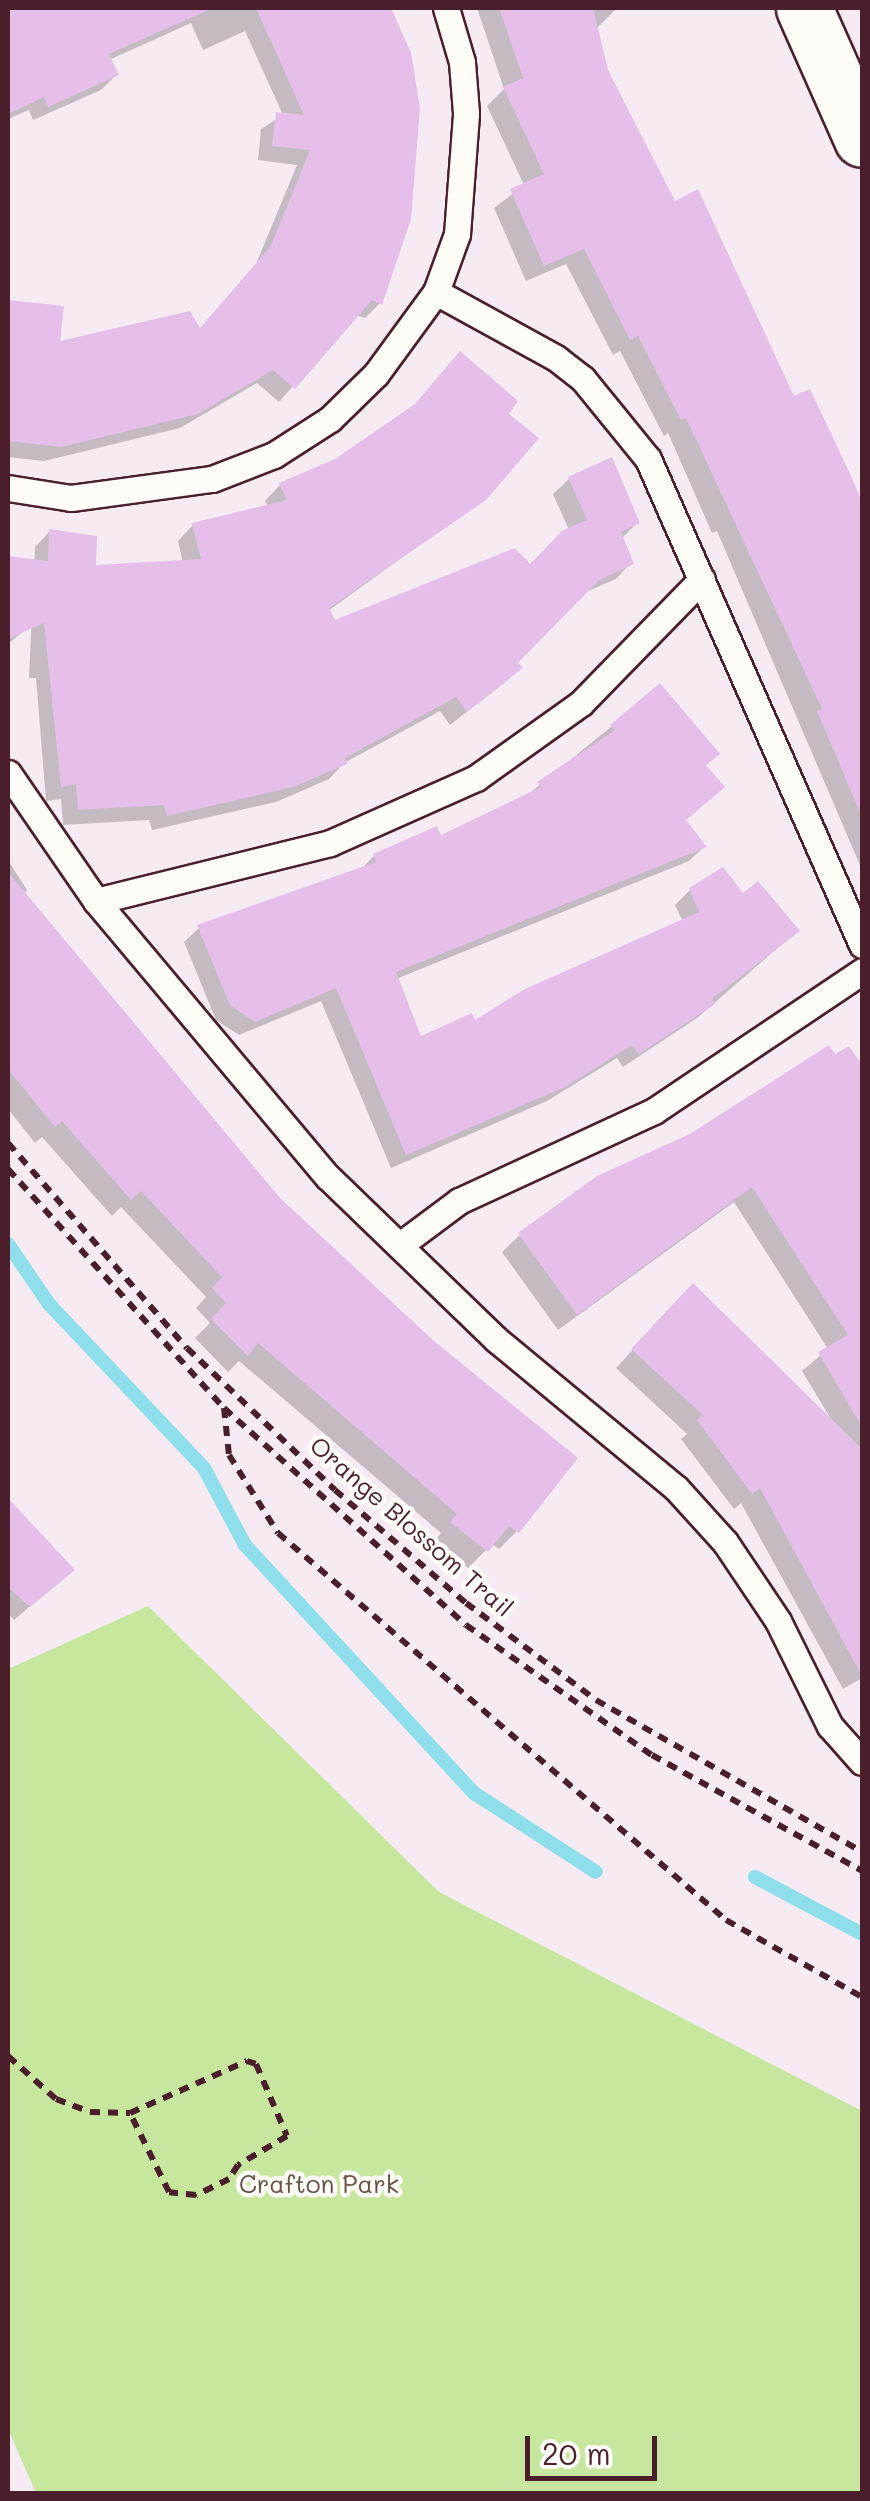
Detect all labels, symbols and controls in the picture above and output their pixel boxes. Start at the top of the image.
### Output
street label: Orange Blossom Trail [304,1430,520,1622]
park label: Crafton Park [239,2168,399,2198]
scale bar [530,2416,662,2478]
text: 20 m [542,2433,611,2473]

